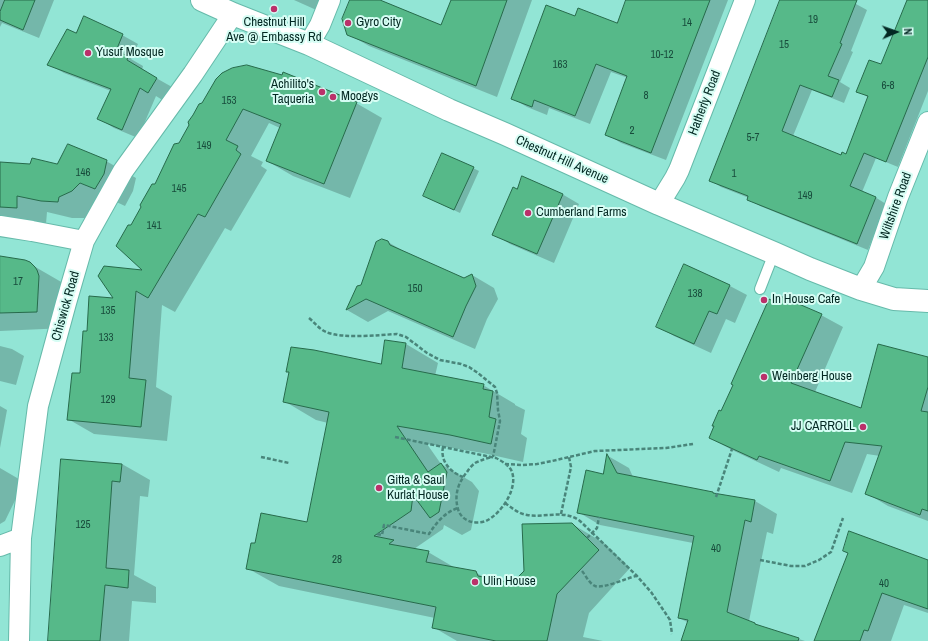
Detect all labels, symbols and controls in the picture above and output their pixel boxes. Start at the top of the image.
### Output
marker: Chestnut Hill Ave @ Embassy Rd [269,4,279,14]
north arrow [876,12,916,52]
house number: 19 [808,13,818,27]
place label: Chestnut Hill Ave @ Embassy Rd [226,15,322,46]
place label: Gyro City [356,15,401,31]
house number: 14 [682,16,692,30]
marker: Gyro City [343,18,353,28]
text: N [901,28,915,35]
house number: 15 [779,38,789,52]
place label: Yusuf Mosque [96,45,164,61]
marker: Yusuf Mosque [83,48,93,58]
house number: 10-12 [650,48,674,62]
house number: 163 [552,58,568,72]
street label: Hatherly Road [686,68,724,138]
place label: Achilito's Taqueria [271,77,314,108]
house number: 6-8 [881,79,895,93]
marker: Achilito's Taqueria [317,87,327,97]
place label: Moogys [341,89,378,105]
house number: 8 [643,89,649,103]
marker: Moogys [328,92,338,102]
house number: 153 [221,94,237,108]
house number: 2 [629,124,635,138]
house number: 5-7 [746,131,760,145]
street label: Chestnut Hill Avenue [513,133,611,187]
house number: 149 [196,139,212,153]
house number: 146 [75,166,91,180]
house number: 1 [731,167,737,181]
street label: Wiltshire Road [877,170,915,242]
house number: 145 [171,182,187,196]
house number: 149 [797,189,813,203]
place label: Cumberland Farms [536,205,627,221]
marker: Cumberland Farms [523,208,533,218]
house number: 141 [146,219,162,233]
street label: Chiswick Road [49,269,83,343]
house number: 17 [13,275,23,289]
house number: 150 [407,282,423,296]
house number: 138 [687,287,703,301]
place label: In House Cafe [772,292,840,308]
marker: In House Cafe [759,295,769,305]
house number: 135 [100,304,116,318]
house number: 133 [98,331,114,345]
place label: Weinberg House [772,369,852,385]
marker: Weinberg House [759,372,769,382]
house number: 129 [100,393,116,407]
place label: JJ CARROLL [791,419,855,435]
marker: JJ CARROLL [858,422,868,432]
place label: Gitta & Saul Kurlat House [387,473,449,504]
marker: Gitta & Saul Kurlat House [374,483,384,493]
house number: 125 [75,518,91,532]
house number: 40 [711,542,721,556]
house number: 28 [332,553,342,567]
place label: Ulin House [483,574,536,590]
marker: Ulin House [470,577,480,587]
house number: 40 [879,577,889,591]

